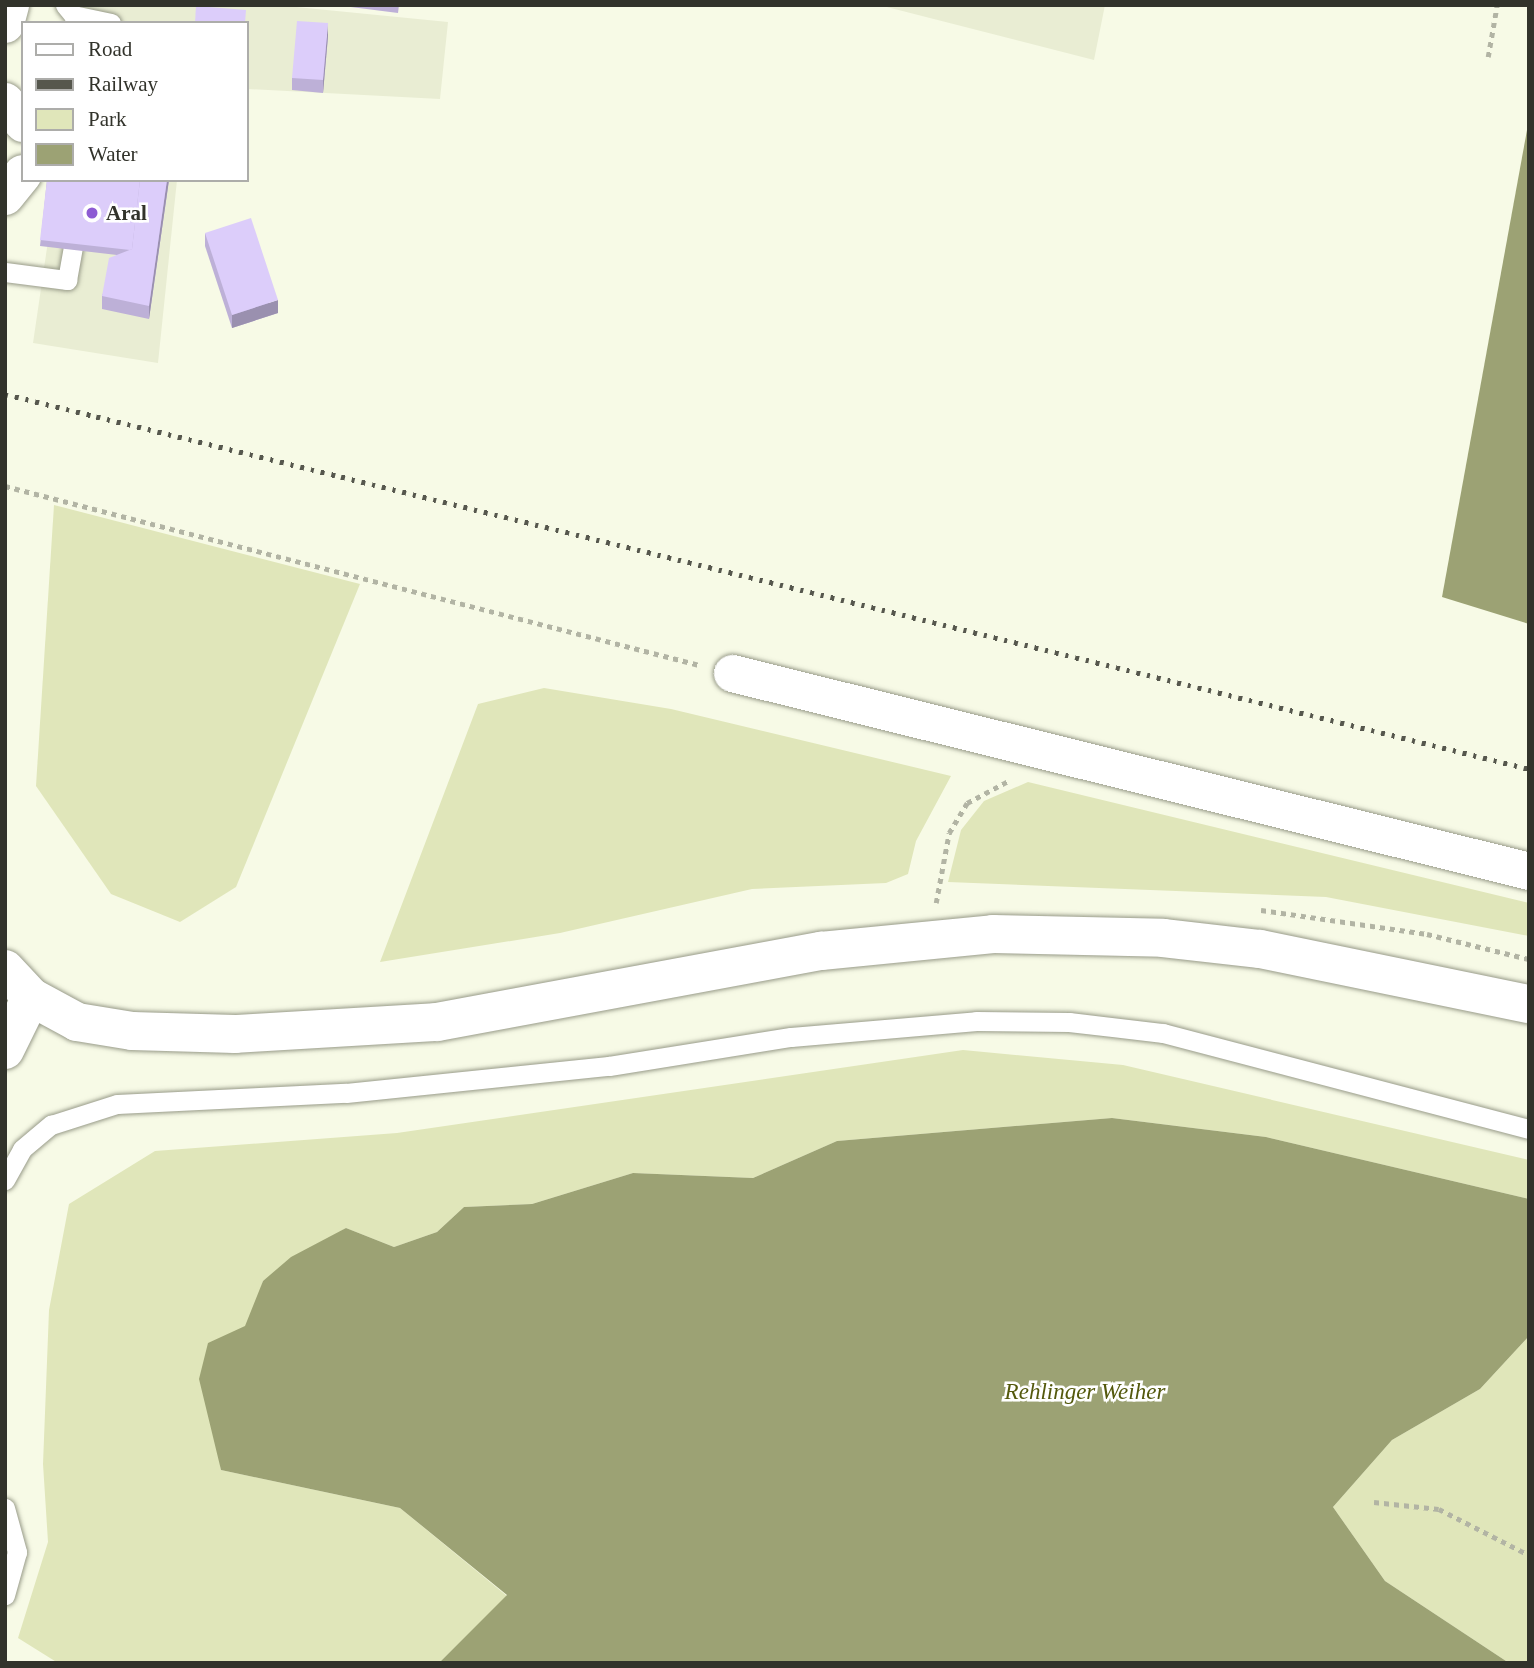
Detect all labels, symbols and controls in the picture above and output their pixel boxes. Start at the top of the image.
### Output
legend [21,21,248,182]
text: Road [88,37,132,61]
text: Railway [88,72,158,96]
text: Park [88,107,127,131]
text: Water [88,142,138,166]
place label: Aral [106,200,147,226]
marker: Aral [84,205,100,221]
water label: Rehlinger Weiher [1005,1378,1165,1406]

